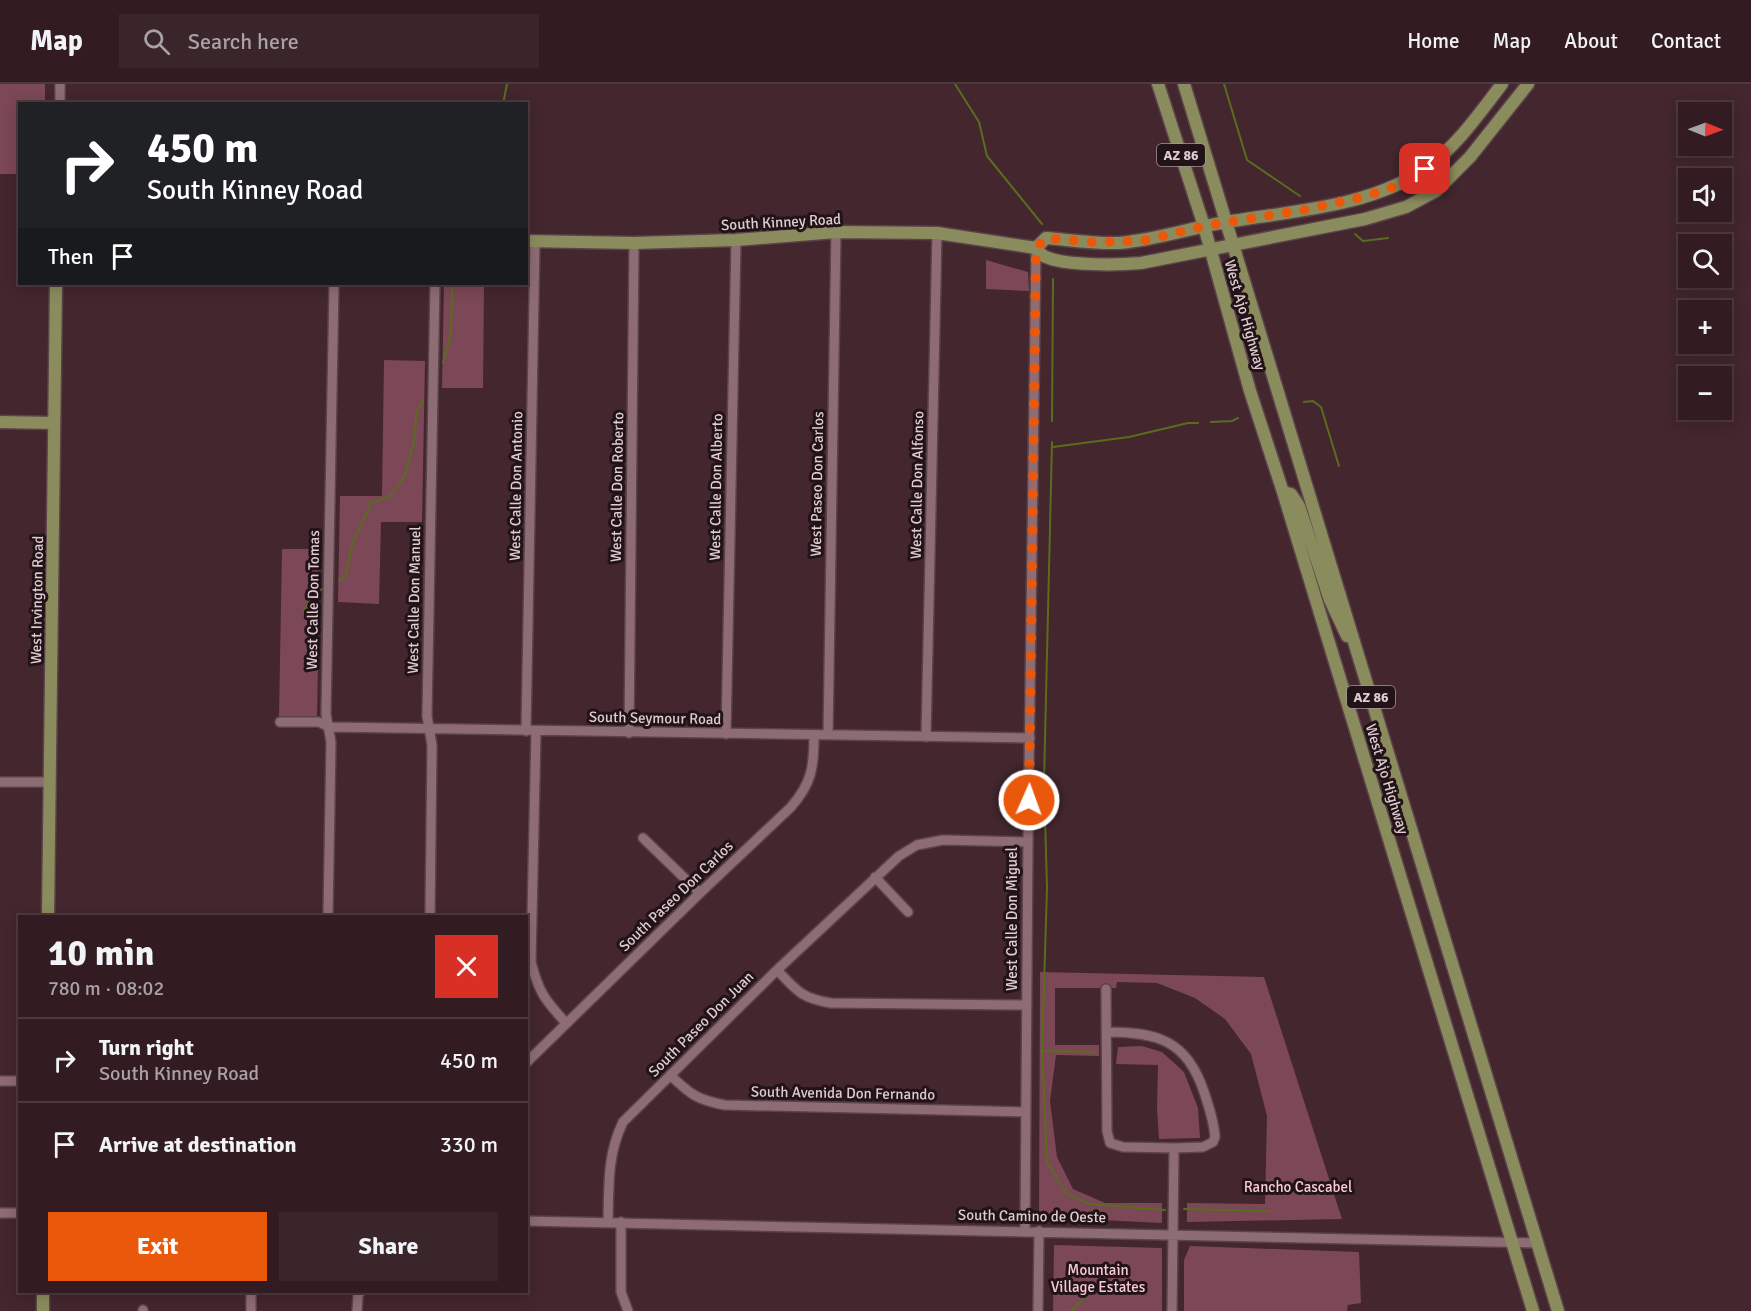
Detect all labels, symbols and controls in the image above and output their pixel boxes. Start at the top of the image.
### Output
search box [119,14,539,68]
text: Map [30,24,83,58]
icon: search [140,25,173,58]
text: Search here [188,28,299,55]
text: Home [1407,28,1460,54]
text: Map [1493,28,1531,54]
text: About [1564,28,1618,54]
text: Contact [1651,28,1721,54]
north arrow [1678,102,1732,156]
map controls [1678,102,1732,420]
text: 450 m [147,123,258,174]
icon: right [48,126,126,204]
pin [1399,143,1450,194]
road number: AZ 86 [1157,144,1205,166]
icon: arrive [1408,152,1441,185]
button: sound [1678,168,1732,222]
text: South Kinney Road [147,174,363,207]
street label: South Kinney Road [721,210,842,234]
button: search [1678,234,1732,288]
icon: arrive [106,240,139,273]
text: Then [48,243,94,270]
street label: West Ajo Highway [1221,258,1269,372]
button: + [1678,300,1732,354]
button: − [1678,366,1732,420]
street label: West Calle Don Antonio [506,411,526,561]
street label: West Calle Don Roberto [607,411,627,562]
street label: West Paseo Don Carlos [807,411,827,557]
street label: West Calle Don Alfonso [907,411,927,559]
street label: West Calle Don Alberto [706,413,726,561]
street label: West Calle Don Manuel [404,526,424,674]
street label: West Calle Don Tomas [303,530,323,670]
street label: West Irvington Road [27,536,47,664]
road number: AZ 86 [1347,686,1395,708]
street label: South Seymour Road [589,708,721,728]
street label: West Ajo Highway [1362,722,1412,836]
position arrow [997,768,1061,832]
street label: South Paseo Don Carlos [615,837,737,955]
street label: West Calle Don Miguel [1003,847,1021,991]
text: 10 min [48,931,154,976]
button: close [435,935,498,998]
street label: South Paseo Don Juan [645,968,757,1080]
text: 780 m · 08:02 [48,976,164,1001]
text: Turn right [99,1034,194,1061]
icon: right [48,1044,81,1077]
text: 450 m [440,1047,498,1074]
text: South Kinney Road [99,1061,259,1086]
street label: South Avenida Don Fernando [751,1082,936,1104]
icon: arrive [48,1128,81,1161]
text: Arrive at destination [99,1131,296,1158]
text: 330 m [440,1131,498,1158]
park label: Rancho Cascabel [1244,1178,1352,1196]
street label: South Camino de Oeste [958,1206,1106,1226]
button: Exit [48,1212,267,1281]
button: Share [279,1212,498,1281]
park label: Mountain Village Estates [1051,1261,1146,1296]

